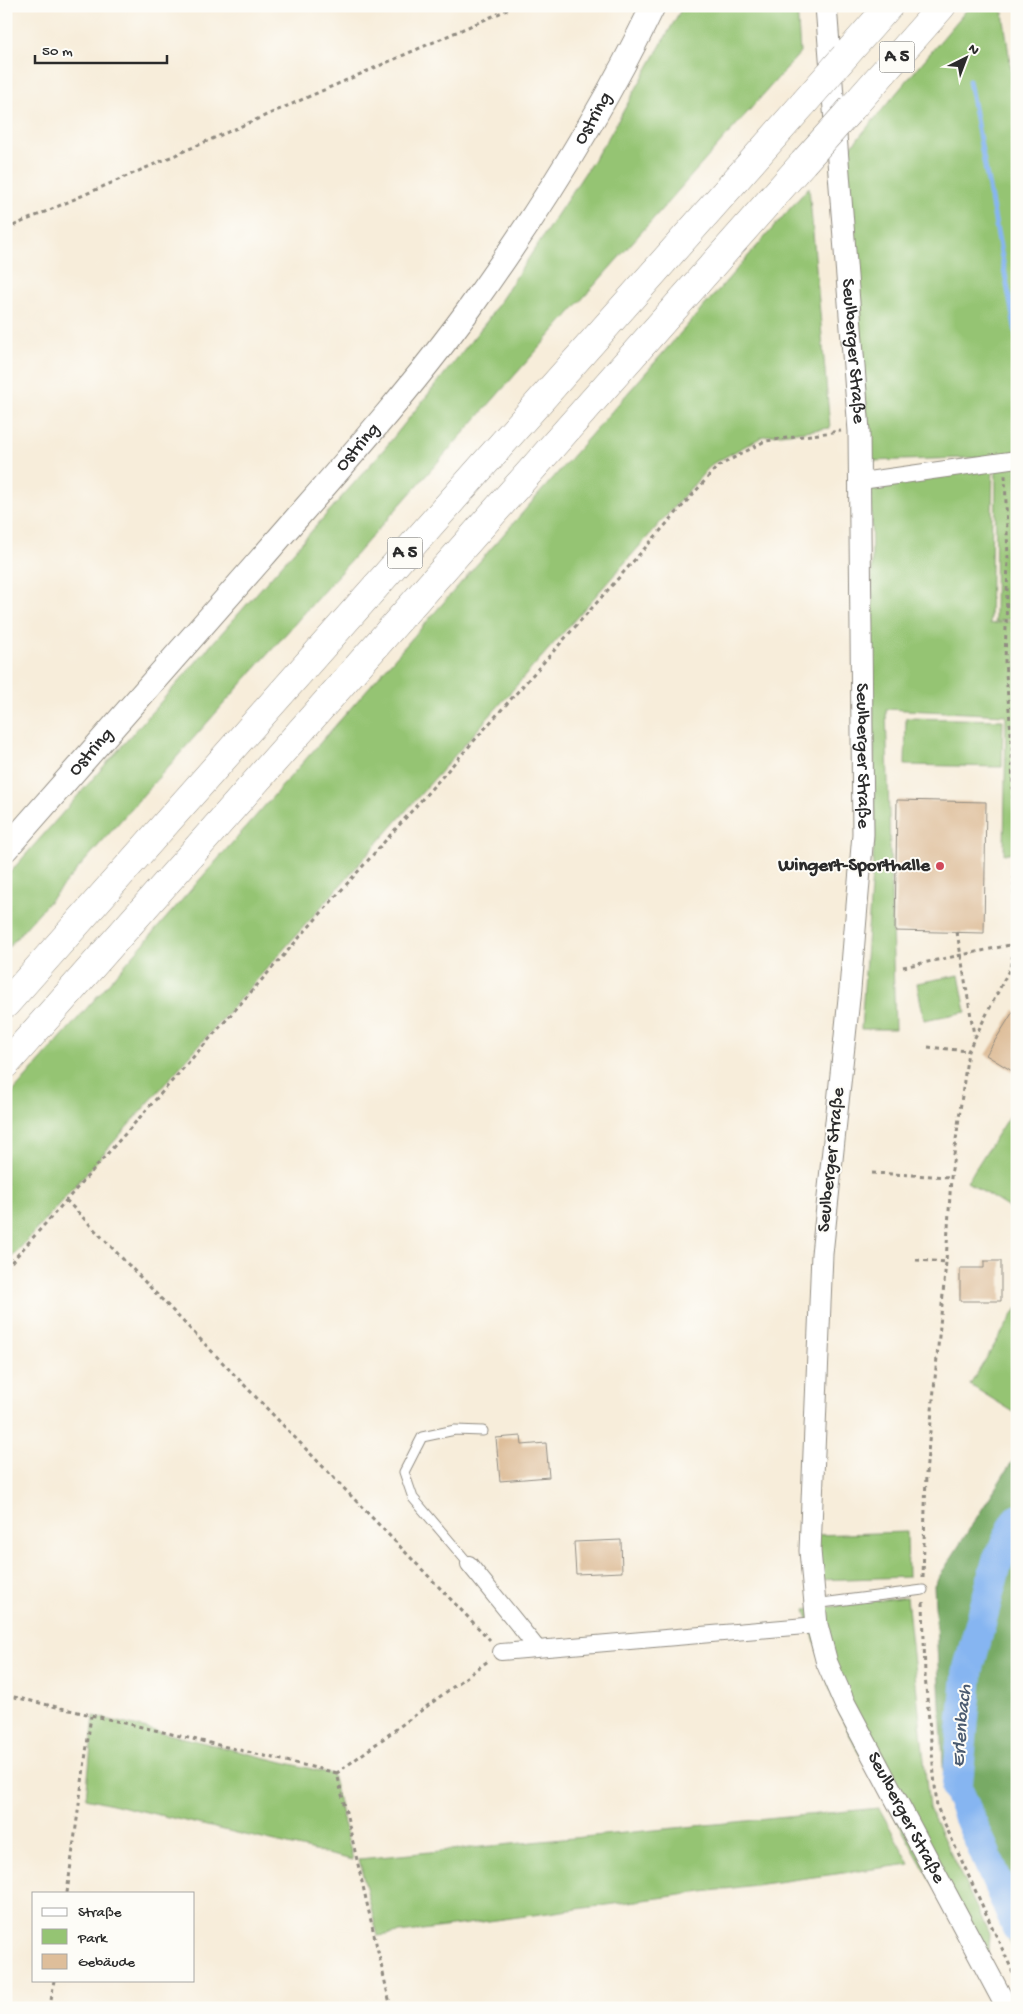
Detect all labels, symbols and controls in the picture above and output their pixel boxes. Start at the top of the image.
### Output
scale bar [35,32,168,64]
north arrow [940,32,990,82]
text: N [964,41,982,60]
road number: A 5 [880,42,914,72]
text: 50 m [42,43,73,61]
street label: Ostring [569,88,618,149]
street label: Seulberger Straße [836,278,870,425]
street label: Ostring [331,418,385,477]
road number: A 5 [388,538,422,568]
street label: Seulberger Straße [850,683,874,829]
street label: Ostring [64,723,119,781]
place label: Wingert-Sporthalle [777,855,931,878]
marker: Wingert-Sporthalle [934,860,946,872]
street label: Seulberger Straße [813,1086,851,1233]
water label: Erlenbach [948,1683,978,1768]
street label: Seulberger Straße [861,1748,950,1888]
legend [32,1892,195,1982]
text: Straße [78,1904,122,1922]
text: Park [77,1930,108,1948]
text: Gebäude [78,1954,135,1972]

